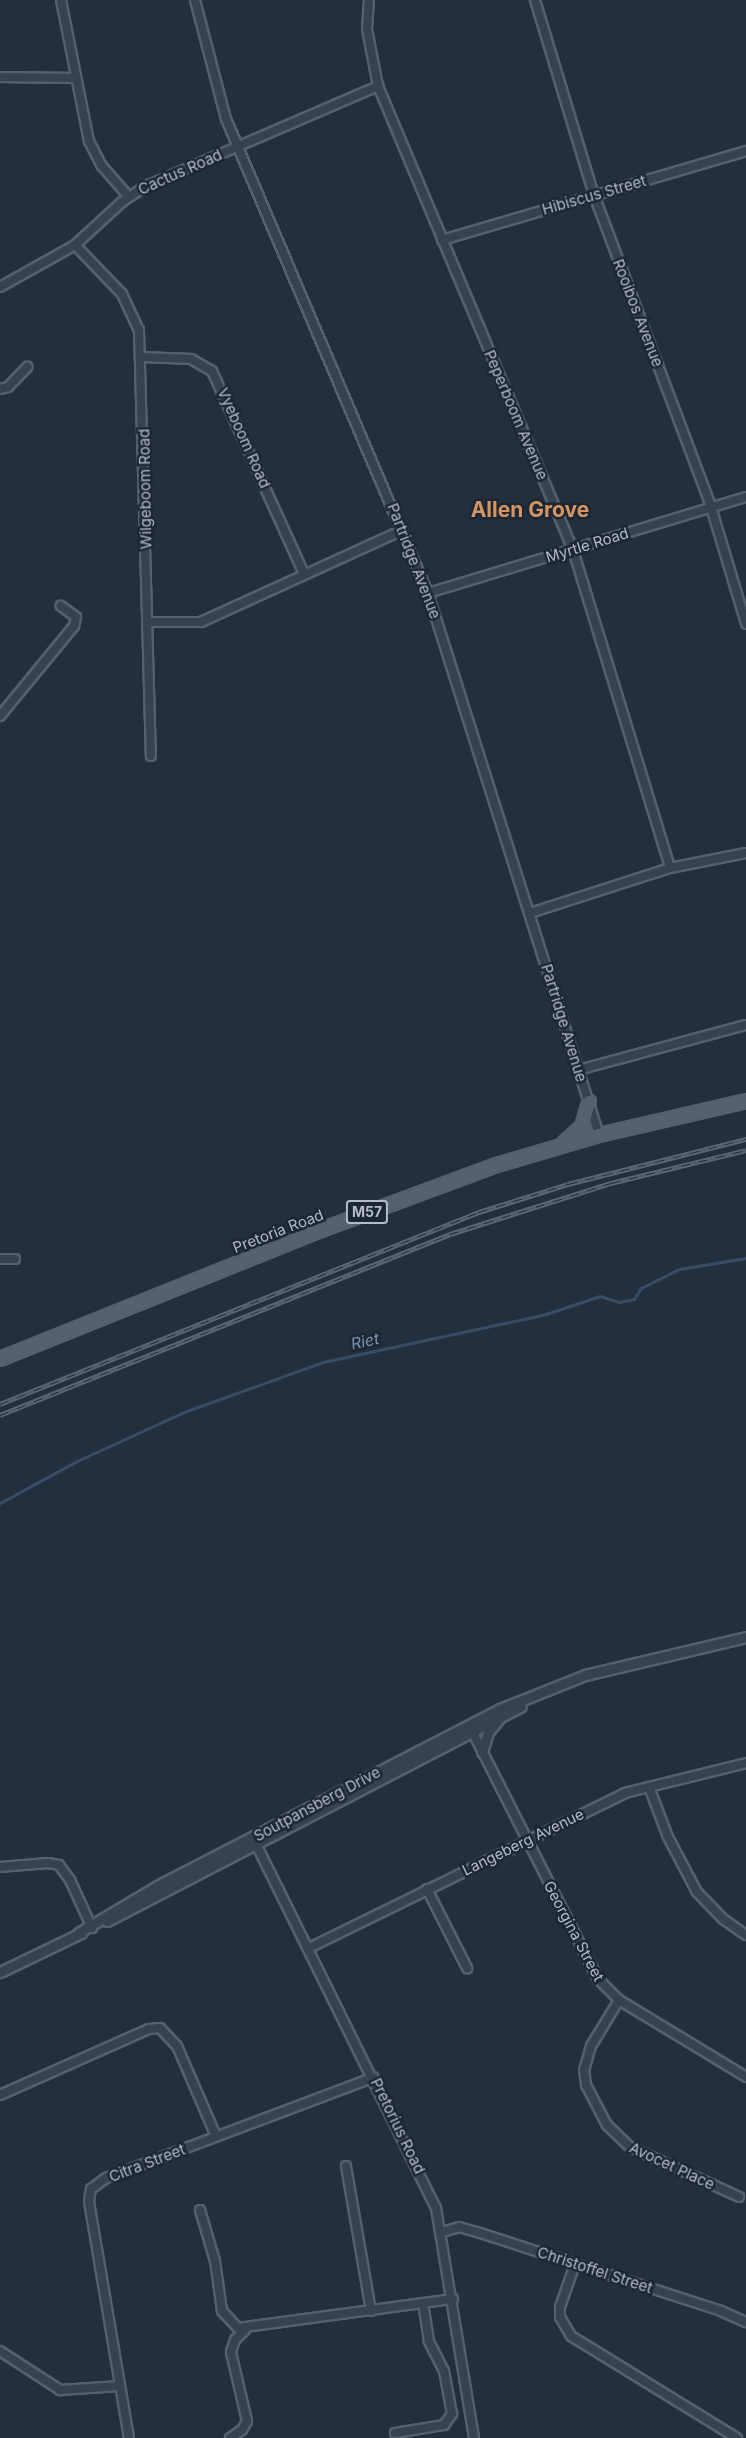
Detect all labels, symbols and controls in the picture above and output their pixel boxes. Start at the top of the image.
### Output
street label: Cactus Road [135,145,225,199]
street label: Hibiscus Street [540,172,648,218]
street label: Rooibos Avenue [609,257,667,369]
street label: Peperboom Avenue [481,347,551,483]
street label: Vyeboom Road [214,385,274,491]
street label: Wilgeboom Road [135,429,155,549]
district label: Allen Grove [471,497,589,523]
street label: Partridge Avenue [384,501,444,621]
street label: Myrtle Road [543,524,631,566]
street label: Partridge Avenue [538,962,590,1084]
road number: M57 [344,1201,389,1223]
street label: Pretoria Road [230,1205,326,1257]
water label: Riet [349,1329,381,1353]
street label: Soutpansberg Drive [251,1763,383,1845]
street label: Langeberg Avenue [459,1805,587,1879]
street label: Georgina Street [540,1878,608,1984]
street label: Pretorius Road [367,2075,429,2177]
street label: Avocet Place [627,2138,717,2194]
street label: Citra Street [106,2140,188,2186]
street label: Christoffel Street [535,2243,655,2297]

